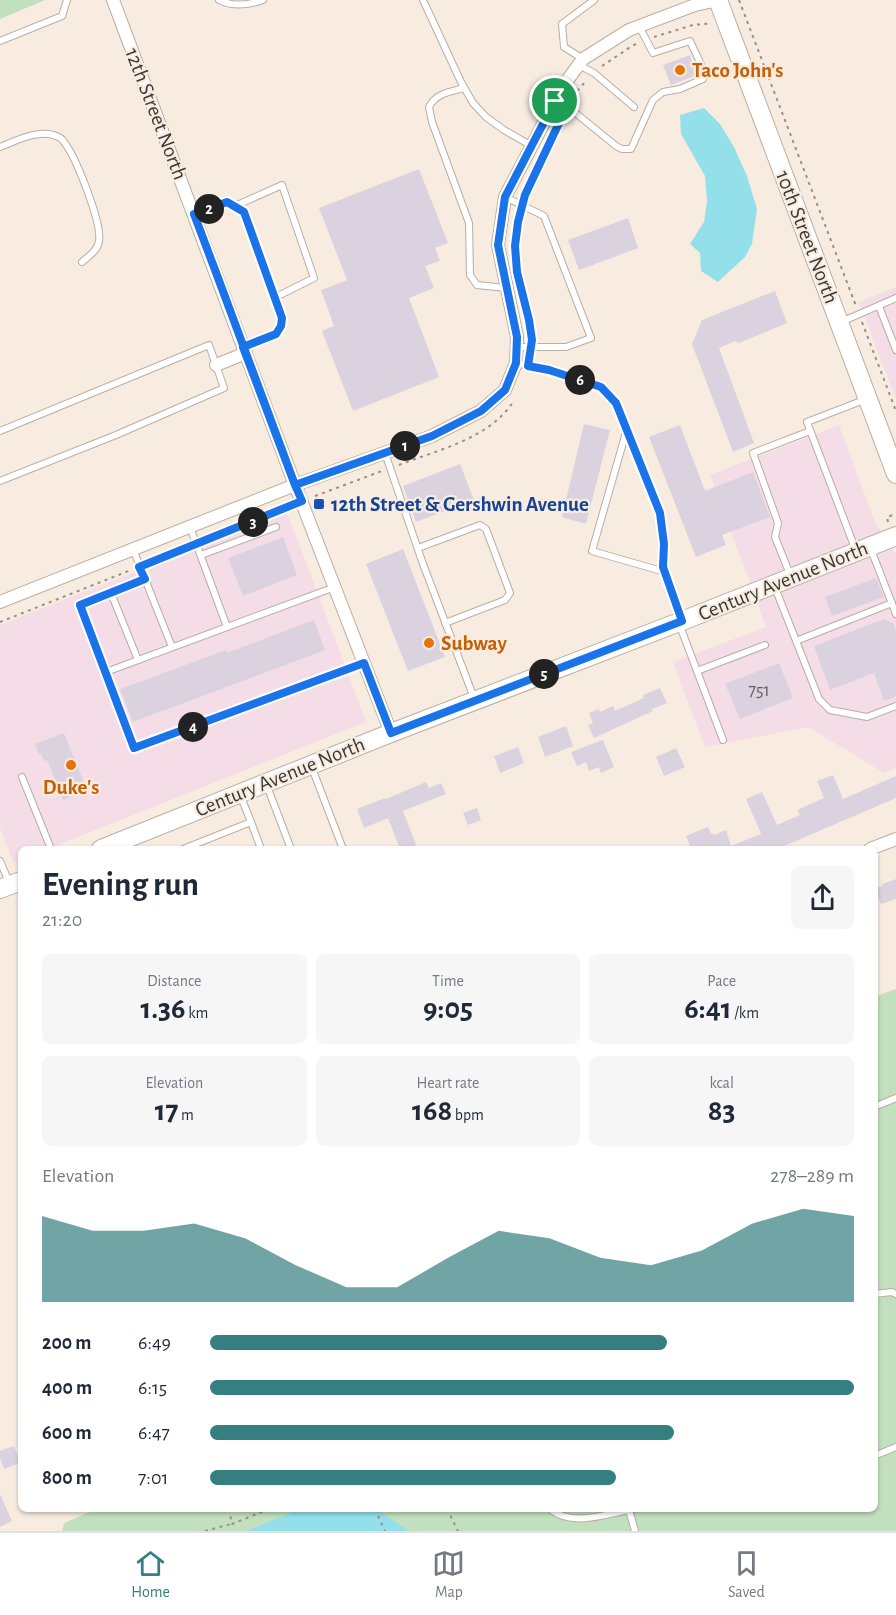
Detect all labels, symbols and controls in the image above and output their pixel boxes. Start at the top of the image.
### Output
street label: 12th Street North [121,45,191,183]
place label: Taco John's [692,60,783,81]
marker: Taco John's [673,63,687,77]
pin [529,75,580,126]
icon: arrive [538,84,571,117]
street label: 10th Street North [772,168,842,306]
pin: 2 [194,194,224,224]
text: 2 [205,201,213,217]
pin: 6 [565,365,595,395]
text: 6 [576,372,584,388]
pin: 1 [390,431,420,461]
text: 1 [402,438,408,454]
place label: 12th Street & Gershwin Avenue [331,494,589,515]
marker: 12th Street & Gershwin Avenue [312,497,326,511]
pin: 3 [238,507,268,537]
text: 3 [250,514,256,530]
street label: Century Avenue North [695,537,871,625]
place label: Subway [441,633,507,654]
marker: Subway [422,636,436,650]
pin: 5 [529,659,559,689]
text: 5 [541,666,547,682]
house number: 751 [748,682,770,700]
pin: 4 [178,712,208,742]
text: 4 [189,719,197,735]
street label: Century Avenue North [192,733,368,821]
marker: Duke's [64,758,78,772]
place label: Duke's [43,777,99,798]
button: share [791,866,854,929]
text: Evening run [42,869,199,902]
text: 21:20 [42,910,82,930]
text: Distance [147,973,201,989]
text: Time [432,973,464,989]
text: Pace [707,973,736,989]
text: 1.36 [140,994,186,1024]
text: 9:05 [423,994,473,1024]
text: 6:41 [684,994,732,1024]
text: km [186,1005,208,1021]
text: /km [732,1005,759,1021]
text: Elevation [145,1075,203,1091]
text: Heart rate [417,1075,479,1091]
text: kcal [709,1075,734,1091]
text: 17 [155,1096,178,1126]
text: 168 [412,1096,452,1126]
text: 83 [708,1096,736,1126]
text: m [178,1107,194,1123]
text: bpm [452,1107,484,1123]
text: Elevation [42,1166,114,1186]
text: 278–289 m [770,1166,854,1186]
text: 200 m [42,1333,91,1353]
text: 6:49 [138,1333,171,1353]
text: 400 m [42,1378,92,1398]
text: 6:15 [138,1378,167,1398]
text: 600 m [42,1423,92,1443]
text: 6:47 [138,1423,170,1443]
text: 800 m [42,1468,92,1488]
text: 7:01 [138,1468,168,1488]
tab: Home [131,1547,170,1602]
tab: Map [432,1547,465,1602]
tab: Saved [728,1547,765,1602]

